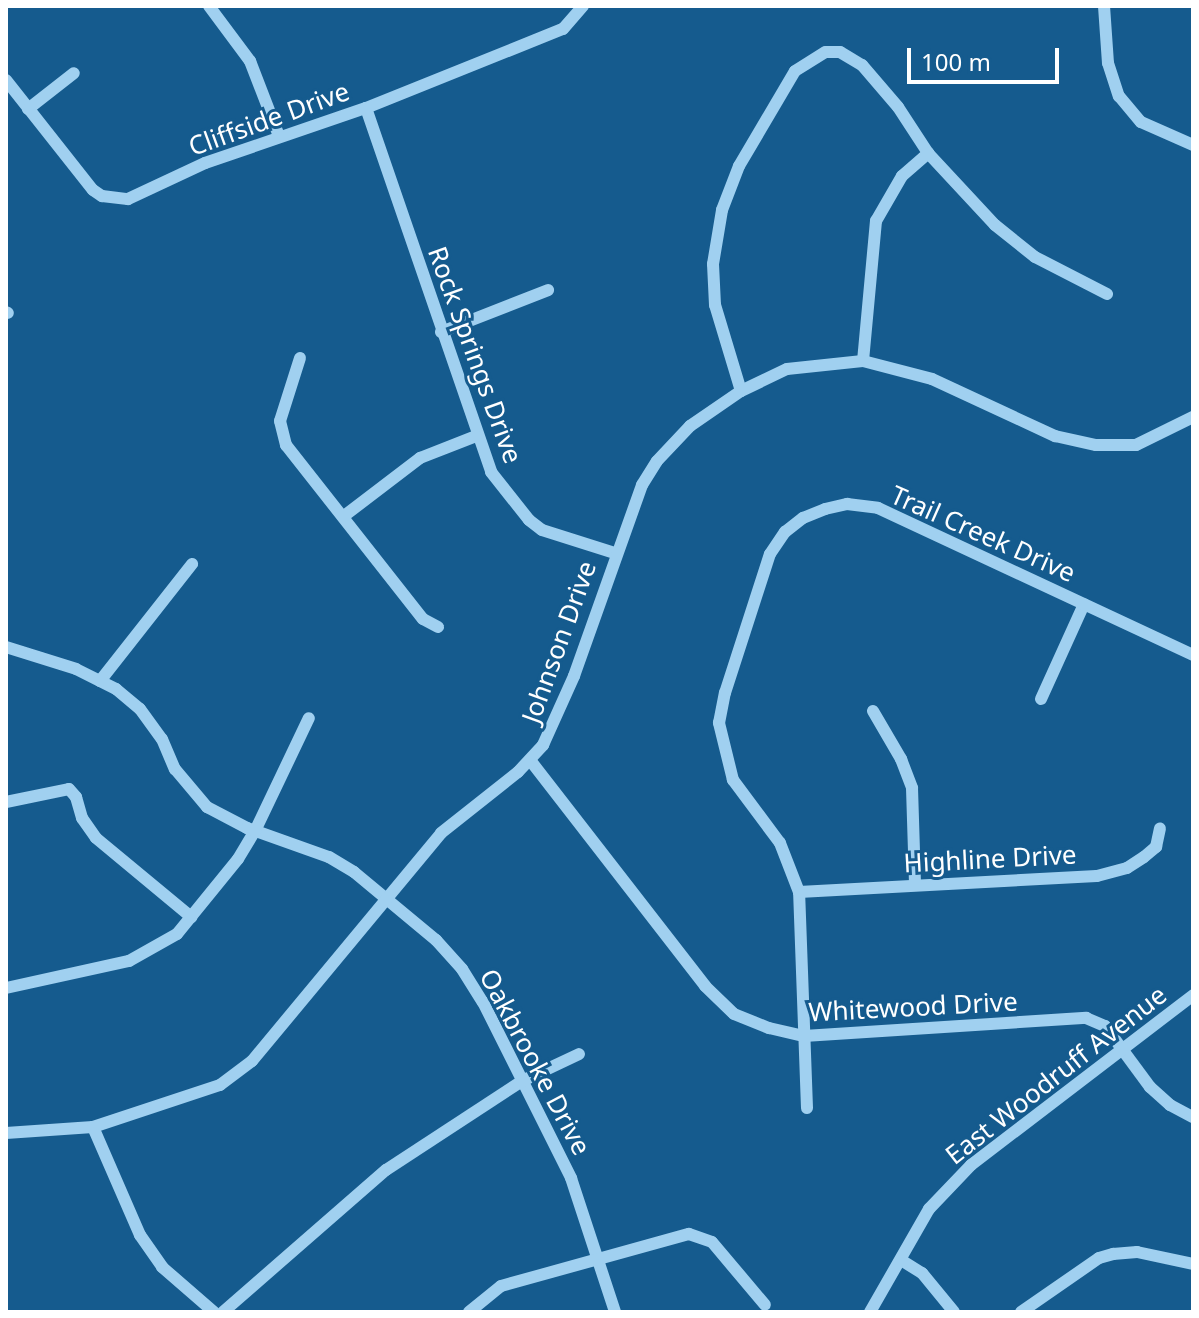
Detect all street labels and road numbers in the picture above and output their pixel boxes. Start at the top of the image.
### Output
street label: Cliffside Drive [184,76,354,162]
street label: Rock Springs Drive [421,242,529,468]
street label: Trail Creek Drive [886,479,1080,589]
street label: Johnson Drive [515,557,603,727]
street label: Highline Drive [903,839,1077,879]
street label: Oakbrooke Drive [473,964,597,1160]
street label: East Woodruff Avenue [939,979,1173,1171]
street label: Whitewood Drive [808,986,1018,1028]

